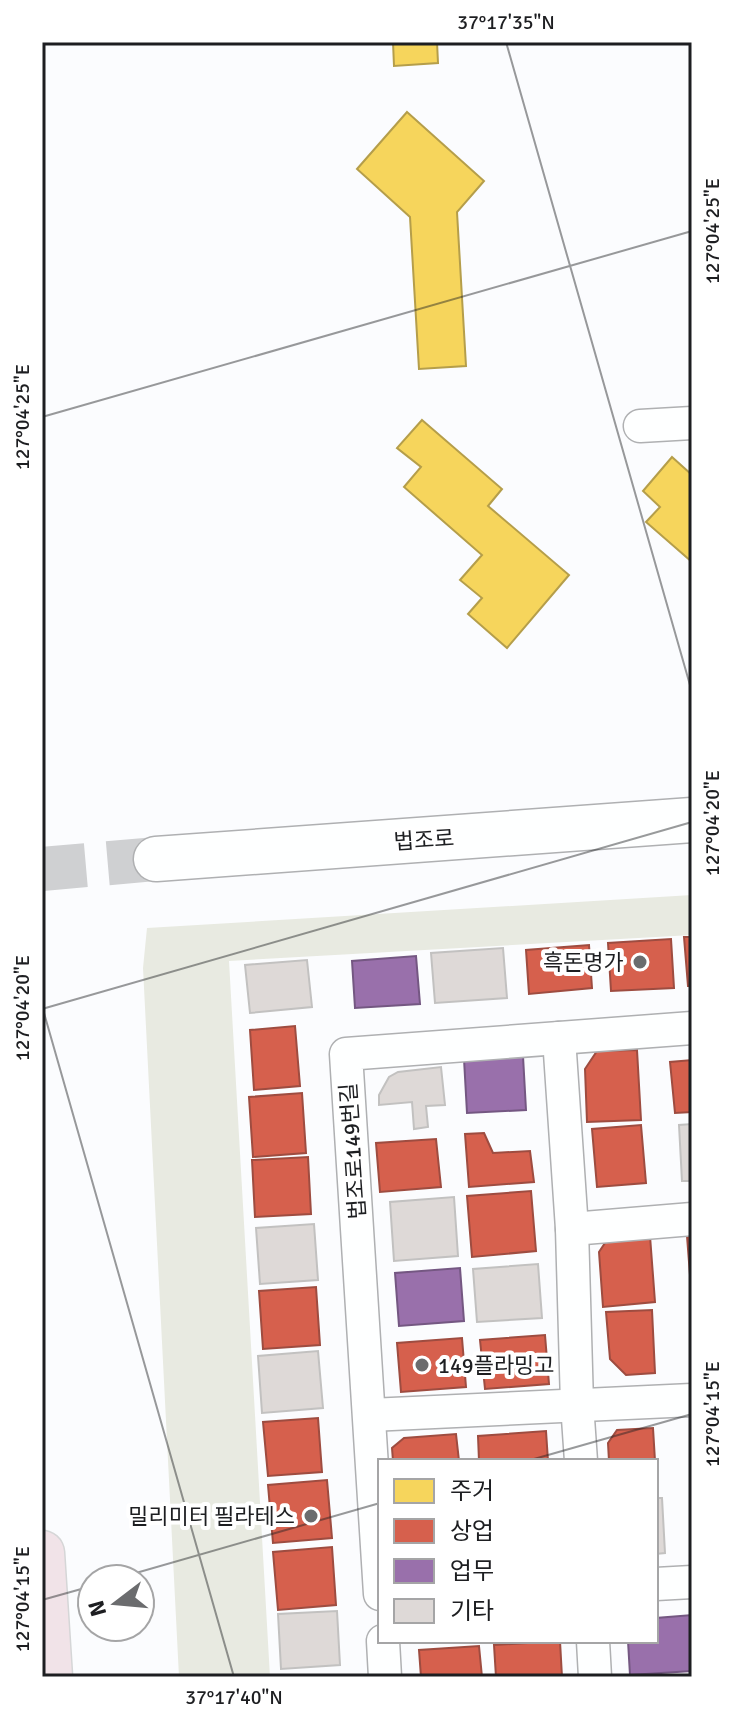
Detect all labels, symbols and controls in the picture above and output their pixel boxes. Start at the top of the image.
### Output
text: 37°17'35"N [457,10,555,35]
text: 127°04'25"E [700,178,725,284]
text: 127°04'25"E [10,364,35,470]
text: 127°04'20"E [700,770,725,876]
street label: 법조로 [393,824,455,856]
place label: 흑돈명가 [543,949,624,976]
marker: 흑돈명가 [631,953,649,971]
text: 127°04'20"E [10,955,35,1061]
street label: 법조로149번길 [335,1082,371,1220]
place label: 149플라밍고 [438,1352,555,1379]
marker: 149플라밍고 [413,1356,431,1374]
text: 127°04'15"E [700,1361,725,1467]
legend [378,1459,658,1643]
text: 주거 [450,1476,494,1506]
place label: 밀리미터 필라테스 [128,1503,295,1530]
marker: 밀리미터 필라테스 [302,1507,320,1525]
text: 상업 [450,1516,494,1546]
text: 127°04'15"E [10,1546,35,1652]
text: 업무 [450,1556,494,1586]
north arrow [76,1563,156,1643]
text: 기타 [450,1596,494,1626]
text: N [82,1597,112,1619]
text: 37°17'40"N [185,1685,283,1710]

